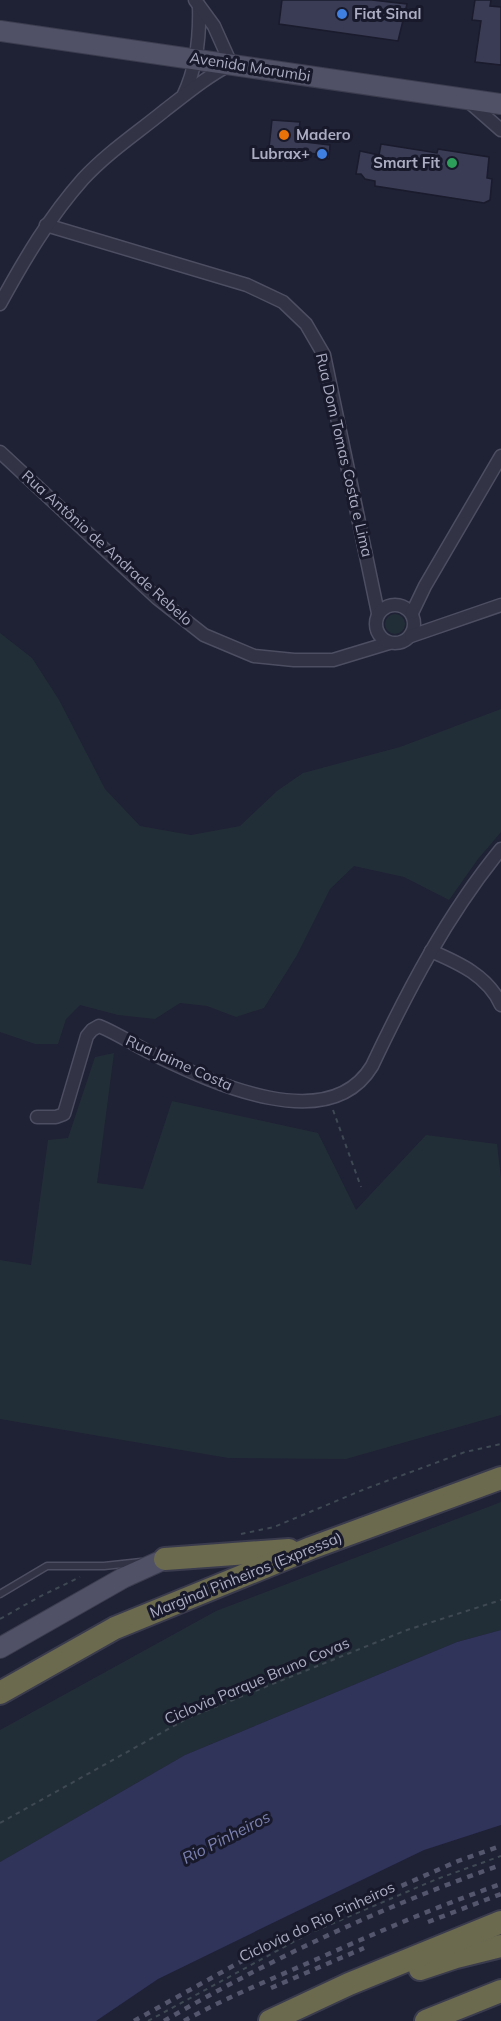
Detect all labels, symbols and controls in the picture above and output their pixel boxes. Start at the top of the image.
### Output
place label: Fiat Sinal [354,4,421,23]
marker: Fiat Sinal [335,7,349,21]
street label: Avenida Morumbi [188,48,312,85]
place label: Madero [296,125,351,144]
marker: Madero [277,128,291,142]
place label: Lubrax+ [251,144,310,163]
marker: Lubrax+ [315,147,329,161]
place label: Smart Fit [373,153,440,172]
marker: Smart Fit [445,156,459,170]
street label: Rua Dom Tomas Costa e Lima [312,351,377,559]
street label: Rua Antônio de Andrade Rebelo [18,466,197,629]
street label: Rua Jaime Costa [123,1031,235,1095]
street label: Marginal Pinheiros (Expressa) [147,1527,345,1622]
street label: Ciclovia Parque Bruno Covas [161,1633,352,1728]
water label: Rio Pinheiros [178,1806,274,1868]
street label: Ciclovia do Rio Pinheiros [236,1877,398,1966]

